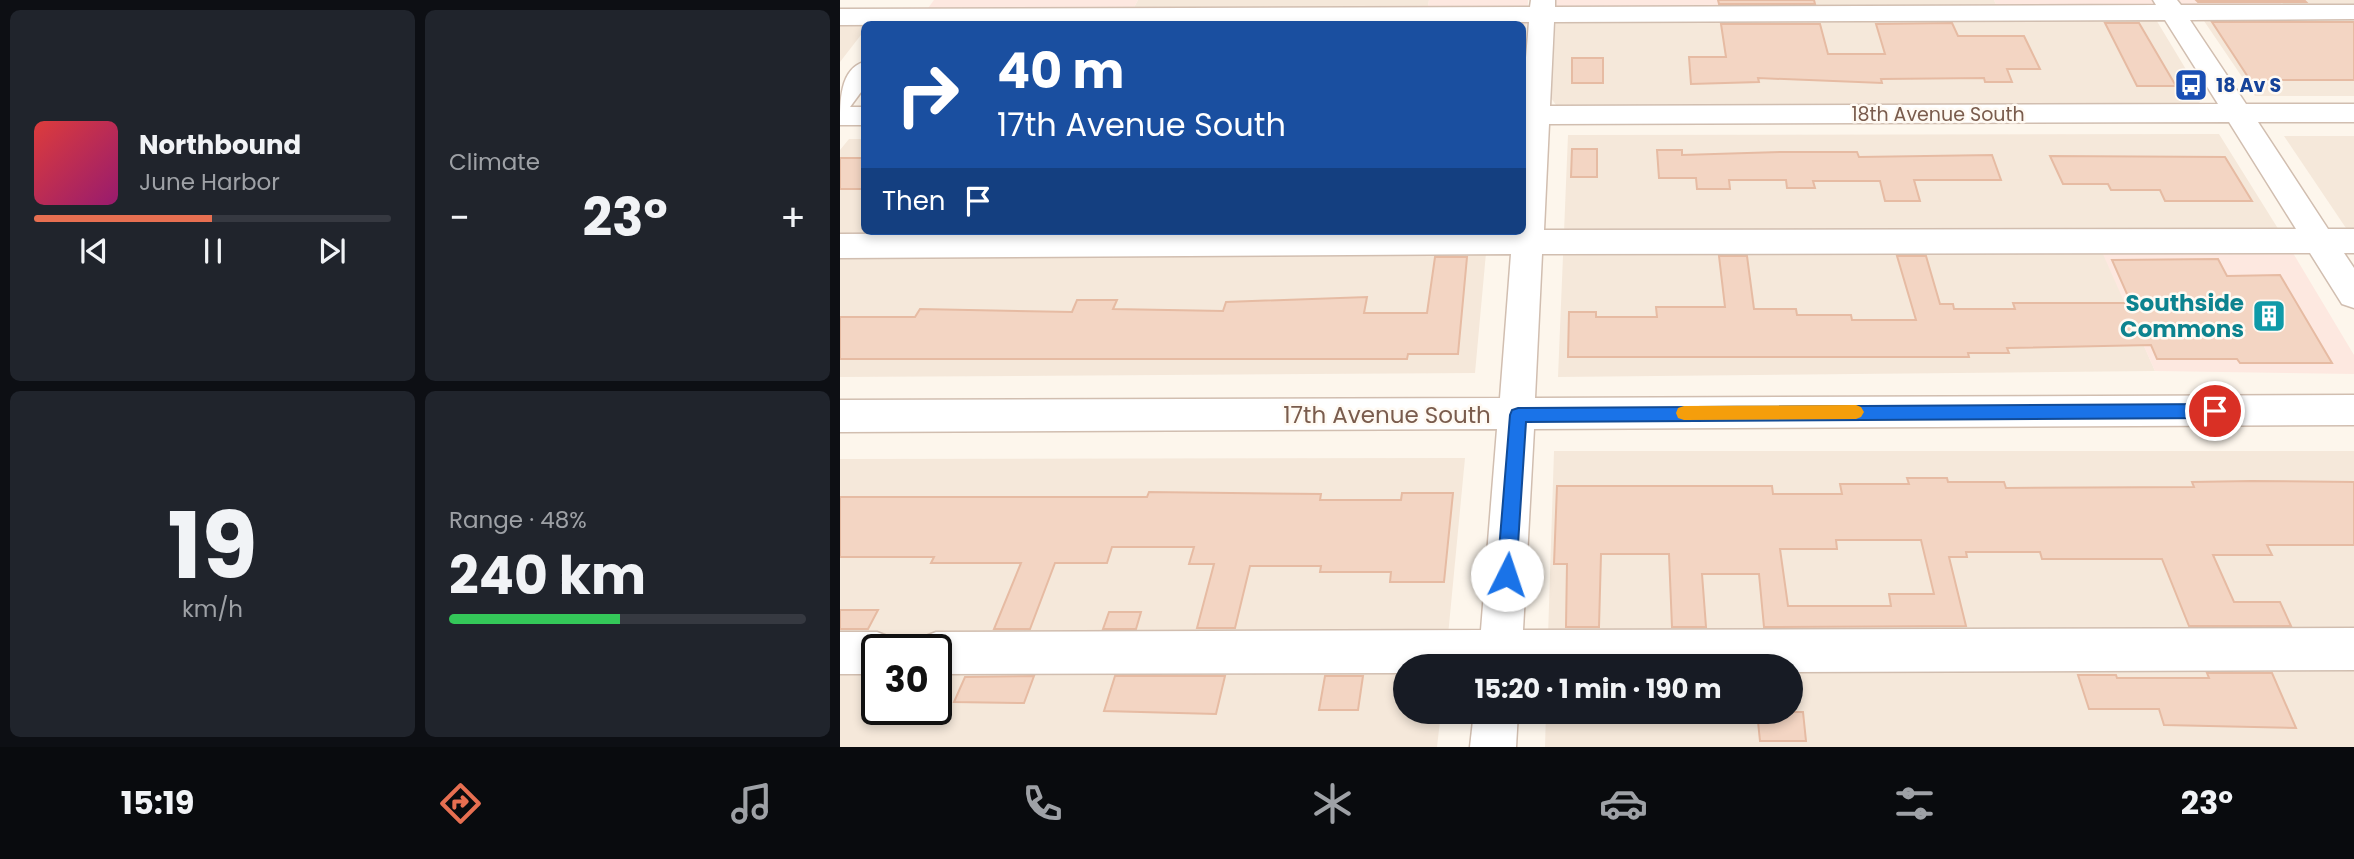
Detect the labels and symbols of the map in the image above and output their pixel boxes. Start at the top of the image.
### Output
bus stop icon: 18 Av S [2172,66,2210,104]
place label: 18 Av S [2216,72,2281,99]
street label: 18th Avenue South [1851,101,2025,128]
place label: Southside Commons [2120,287,2244,345]
building icon: Southside Commons [2250,297,2288,335]
pin [2185,381,2245,441]
street label: 17th Avenue South [1283,399,1491,431]
position arrow [1470,538,1544,612]
speed limit sign: 30 [861,634,952,725]

